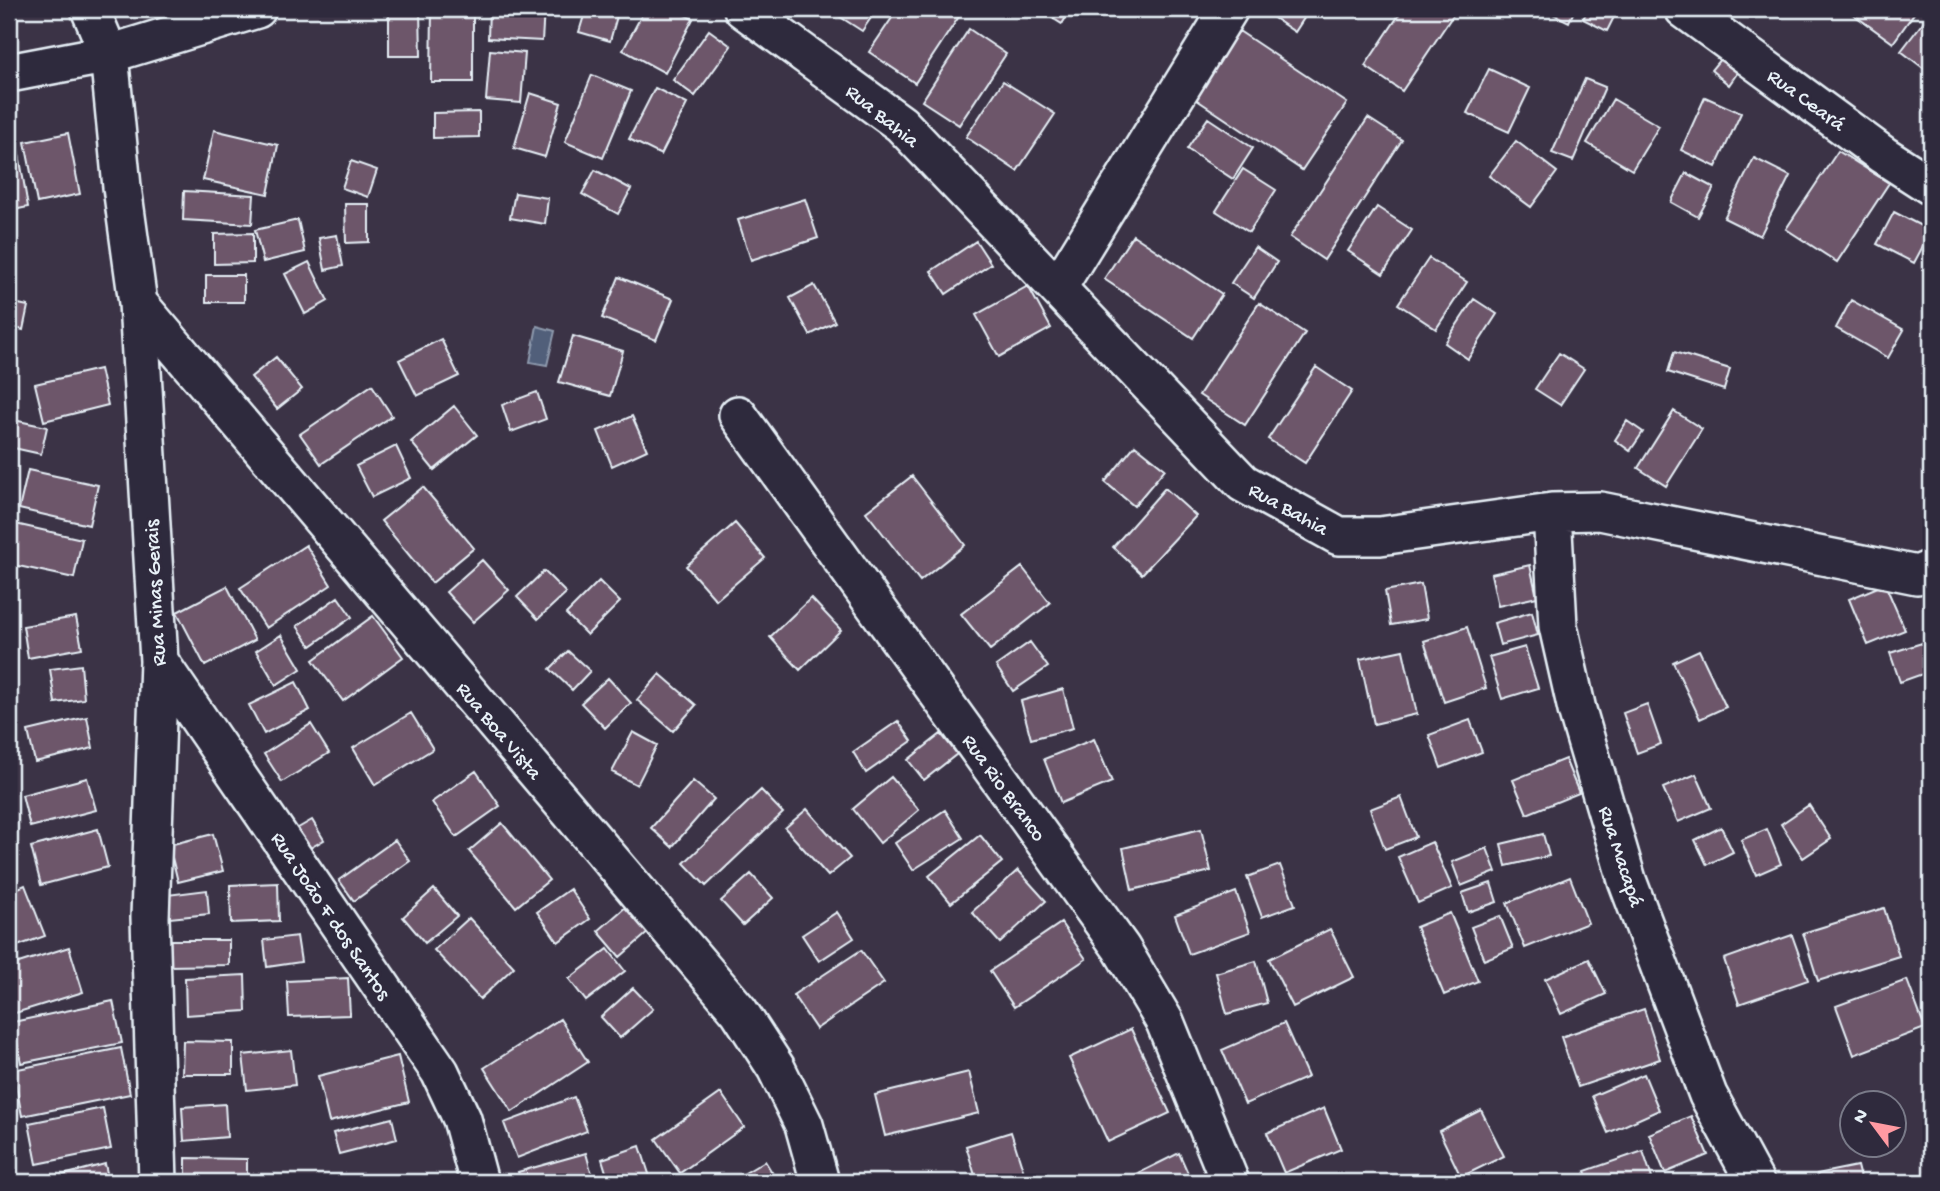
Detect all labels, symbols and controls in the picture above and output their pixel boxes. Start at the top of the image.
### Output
street label: Rua Ceará [1761,65,1850,139]
street label: Rua Bahia [839,81,924,156]
street label: Rua Bahia [1243,479,1333,544]
street label: Rua Minas Gerais [141,518,174,667]
street label: Rua Boa Vista [449,678,546,787]
street label: Rua Rio Branco [955,730,1050,848]
street label: Rua Macapá [1591,804,1647,912]
street label: Rua João F dos Santos [264,828,395,1007]
north arrow [1839,1090,1909,1160]
text: N [1849,1105,1875,1128]

